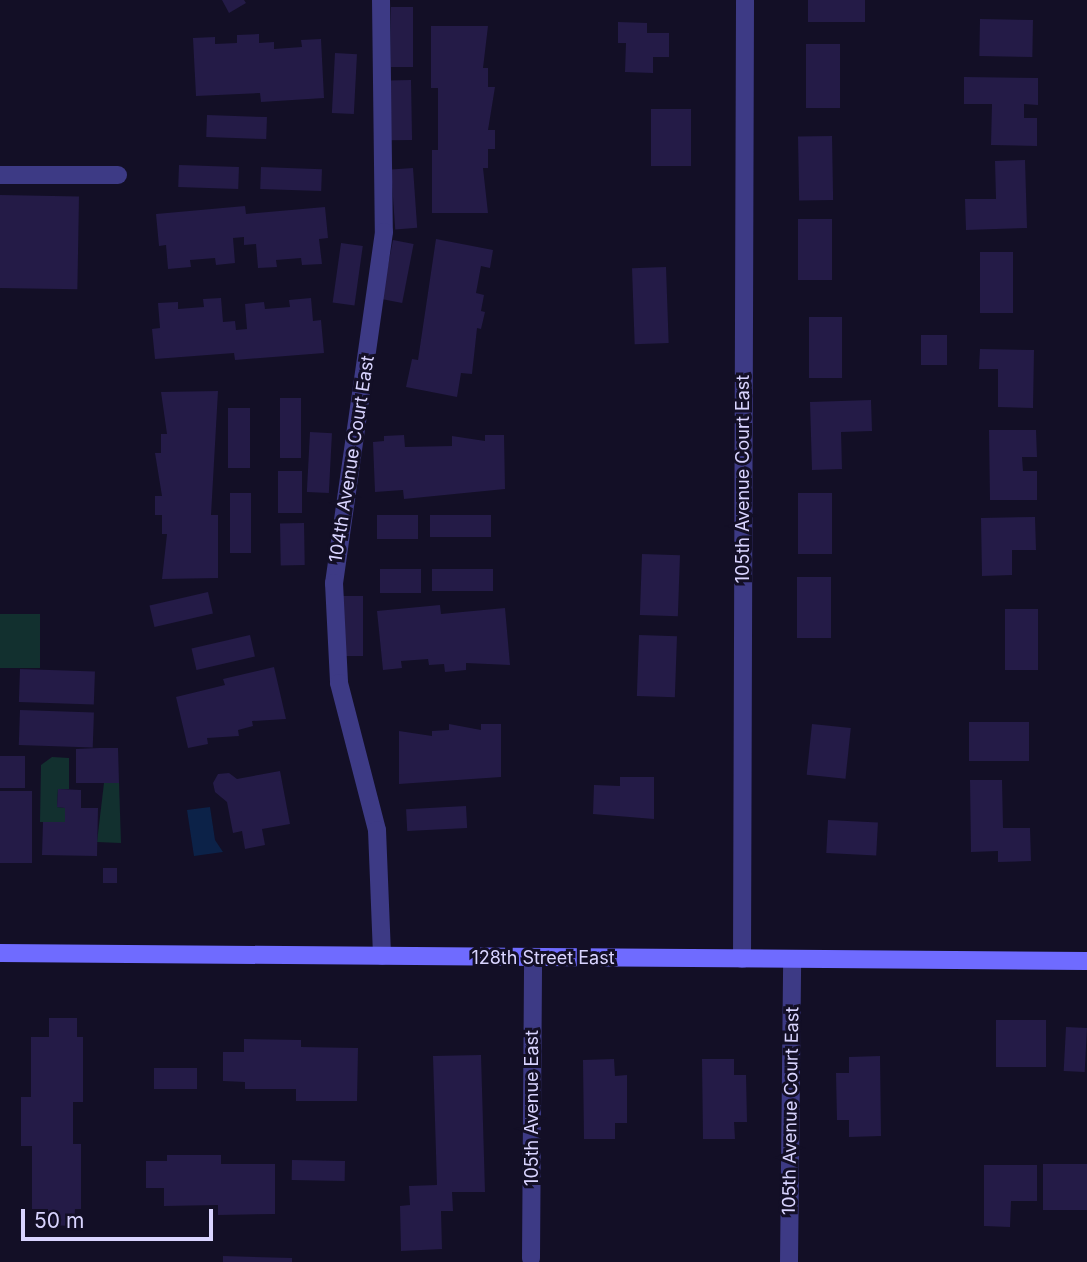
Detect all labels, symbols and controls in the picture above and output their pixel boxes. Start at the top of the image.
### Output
street label: 104th Avenue Court East [325,354,379,564]
street label: 105th Avenue Court East [732,375,754,583]
street label: 128th Street East [471,947,615,969]
street label: 105th Avenue Court East [778,1007,804,1215]
street label: 105th Avenue East [521,1030,543,1186]
scale bar [24,1196,217,1240]
text: 50 m [34,1208,84,1233]

